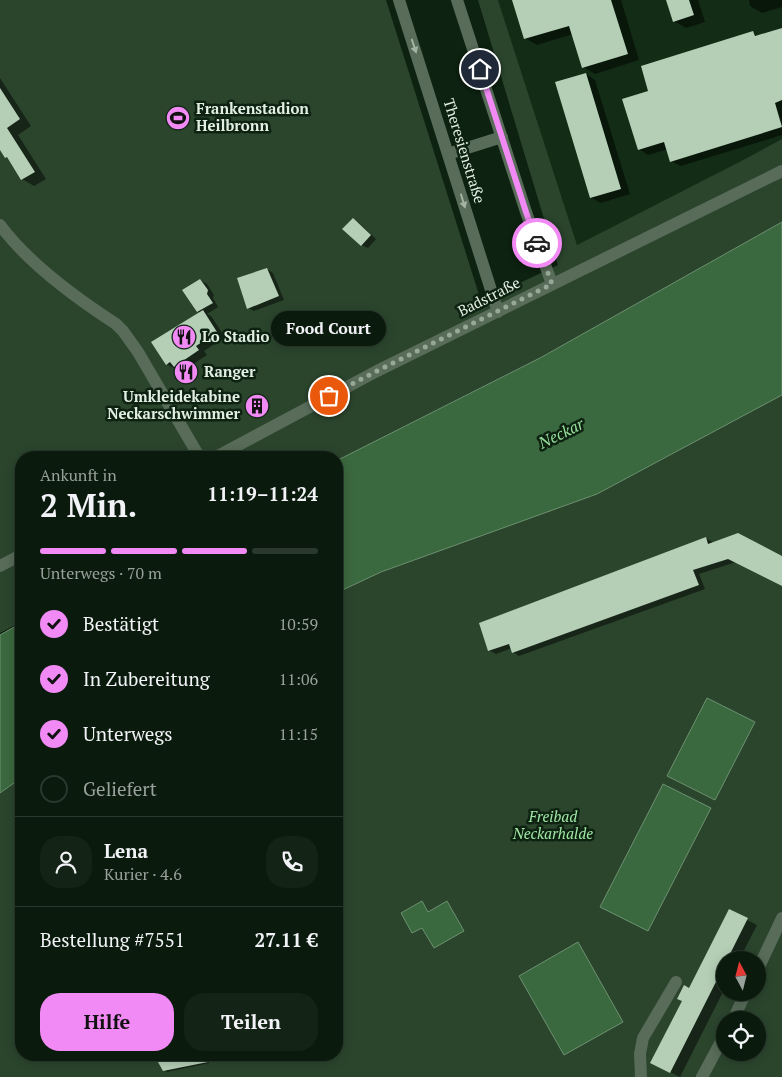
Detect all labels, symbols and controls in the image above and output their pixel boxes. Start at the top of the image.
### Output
one-way arrow [411,39,418,54]
pin [459,48,501,90]
icon: home [466,55,494,83]
street label: Theresienstraße [439,96,490,206]
place label: Frankenstadion Heilbronn [196,98,309,135]
sports icon: Frankenstadion Heilbronn [165,105,191,131]
one-way arrow [459,194,467,209]
courier [512,218,562,268]
icon: car [523,229,551,257]
street label: Badstraße [454,272,523,320]
callout: Food Court [272,311,386,346]
text: Food Court [286,317,371,339]
restaurant icon: Lo Stadio [171,324,197,350]
place label: Lo Stadio [202,326,269,346]
restaurant icon: Ranger [173,359,199,385]
place label: Ranger [204,361,256,381]
pin [308,375,350,417]
icon: bag [315,382,343,410]
place label: Umkleidekabine Neckarschwimmer [107,386,241,423]
building icon: Umkleidekabine Neckarschwimmer [244,393,270,419]
water label: Neckar [534,412,588,454]
text: Ankunft in [40,464,117,486]
text: 11:19–11:24 [207,481,318,506]
text: 2 Min. [40,484,137,526]
text: Unterwegs · 70 m [40,562,162,584]
icon: check [40,610,68,638]
text: Bestätigt [83,611,159,636]
text: 10:59 [279,613,318,635]
icon: check [40,665,68,693]
text: In Zubereitung [83,666,210,691]
text: 11:06 [279,668,318,690]
icon: check [40,720,68,748]
text: Unterwegs [83,721,173,746]
text: 11:15 [279,723,318,745]
text: Geliefert [83,776,157,801]
park label: Freibad Neckarhalde [512,806,593,843]
button: person [40,836,92,888]
button: phone [266,836,318,888]
text: Lena [104,838,148,863]
text: Kurier · 4.6 [104,863,182,885]
text: Bestellung #7551 [40,927,185,952]
text: 27.11 € [255,927,318,952]
north arrow [716,951,766,1001]
map controls [716,951,766,1061]
button: Hilfe [40,993,174,1051]
button: Teilen [184,993,318,1051]
button: locate [716,1011,766,1061]

